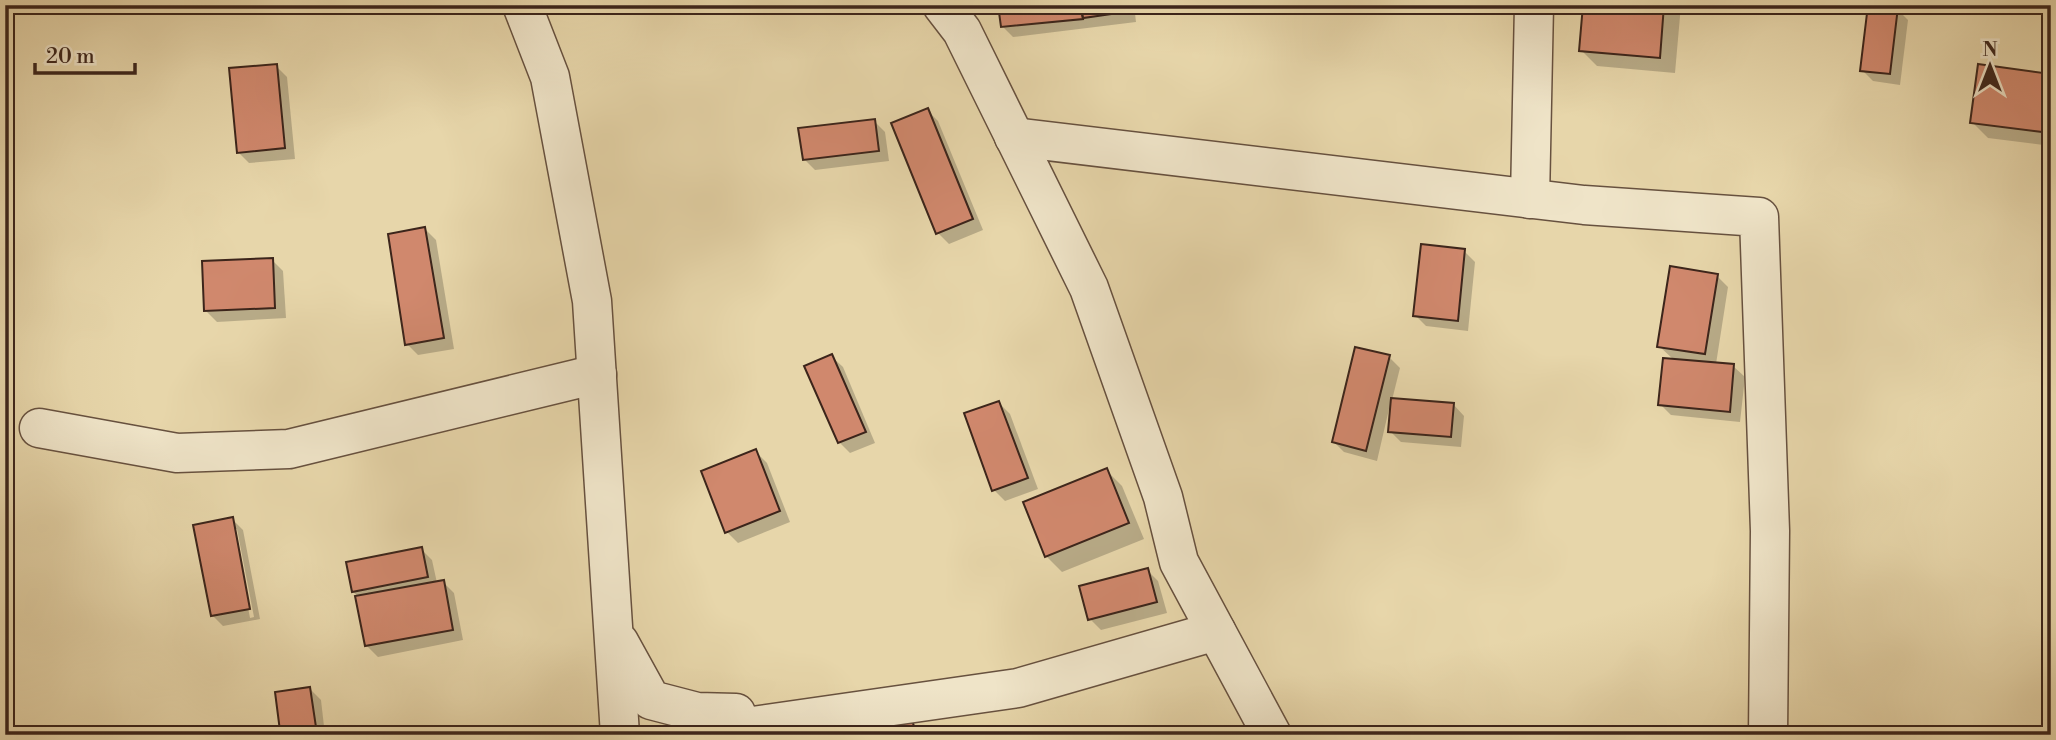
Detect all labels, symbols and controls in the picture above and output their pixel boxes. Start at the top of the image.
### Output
scale bar [35,32,135,76]
north arrow [1954,32,2024,102]
text: N [1982,38,1998,62]
text: 20 m [46,44,95,70]

